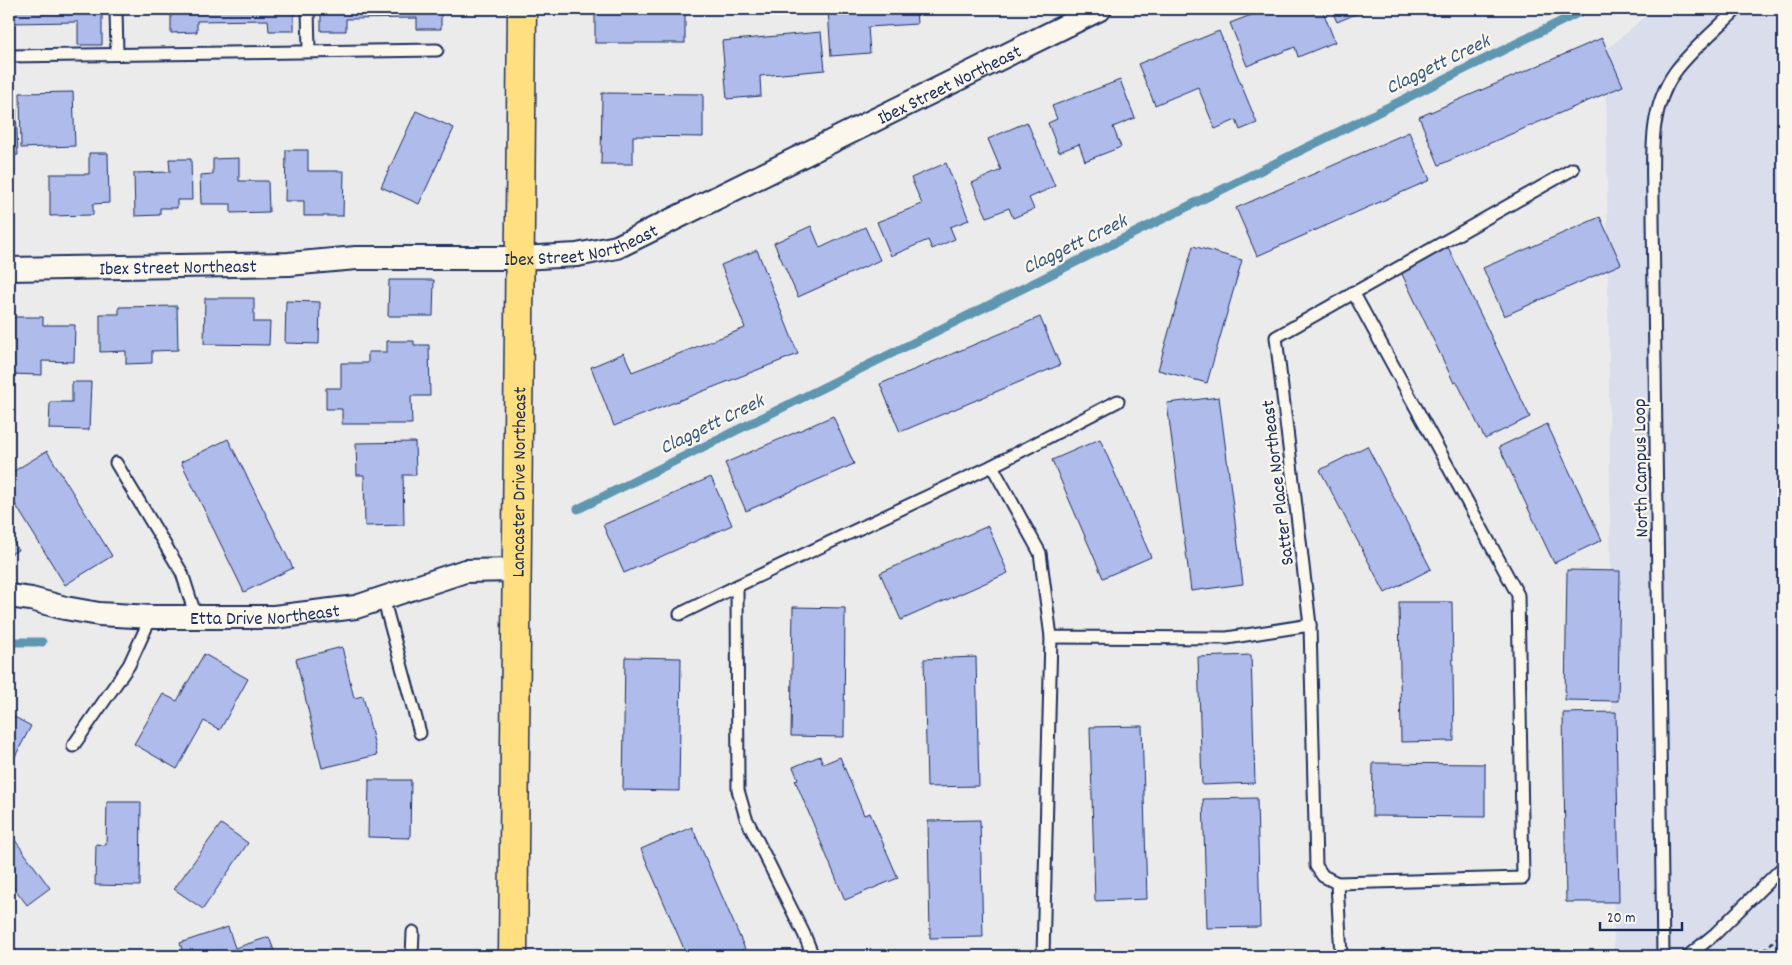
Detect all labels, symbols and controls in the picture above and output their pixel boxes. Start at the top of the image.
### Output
water label: Claggett Creek [1381,28,1497,103]
street label: Ibex Street Northeast [874,40,1027,134]
water label: Claggett Creek [1018,208,1134,283]
street label: Ibex Street Northeast [504,219,664,275]
street label: Ibex Street Northeast [99,255,257,284]
street label: Lancaster Drive Northeast [507,387,535,578]
water label: Claggett Creek [655,388,771,463]
street label: Satter Place Northeast [1256,398,1303,567]
street label: North Campus Loop [1628,398,1657,538]
street label: Etta Drive Northeast [190,599,342,634]
scale bar [1600,900,1682,932]
text: 20 m [1607,908,1635,930]

